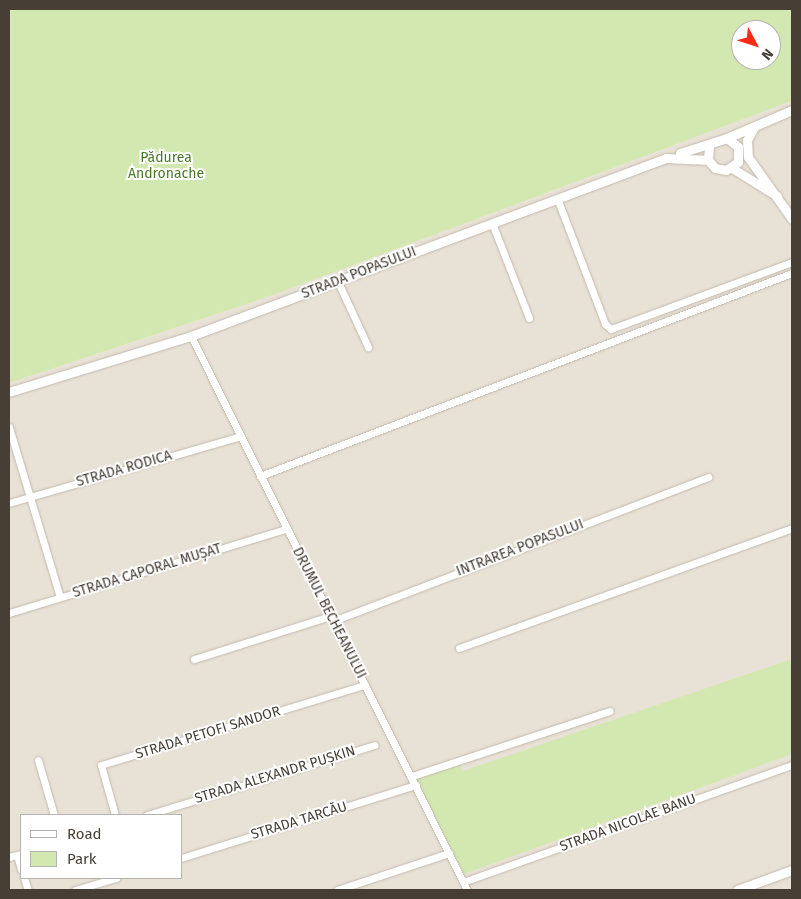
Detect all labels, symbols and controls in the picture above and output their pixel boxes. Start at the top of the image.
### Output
north arrow [731,20,781,70]
text: N [758,45,777,63]
park label: Pădurea Andronache [128,150,204,182]
street label: STRADA POPASULUI [299,243,419,303]
street label: STRADA RODICA [74,447,174,491]
street label: INTRAREA POPASULUI [454,516,586,580]
street label: STRADA CAPORAL MUȘAT [71,540,223,602]
street label: DRUMUL BECHEANULUI [289,545,369,681]
street label: STRADA PETOFI SANDOR [133,703,283,763]
street label: STRADA ALEXANDR PUȘKIN [193,743,357,807]
street label: STRADA NICOLAE BANU [557,790,699,856]
street label: STRADA TARCĂU [249,798,349,844]
legend [20,814,182,879]
text: Road [67,825,102,843]
text: Park [67,850,97,868]

